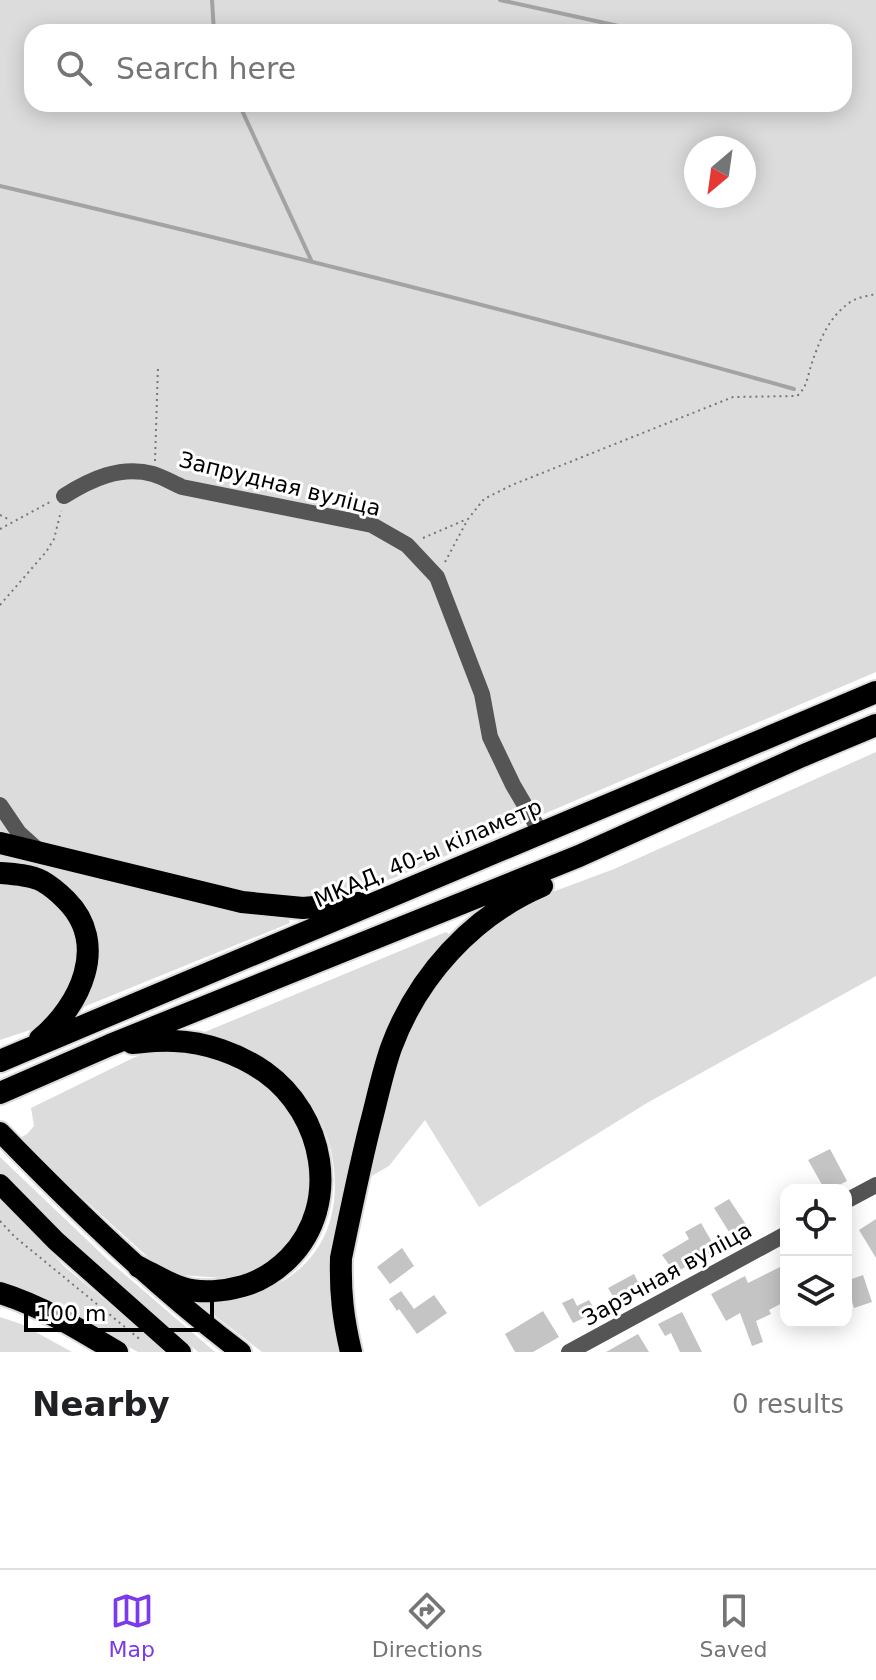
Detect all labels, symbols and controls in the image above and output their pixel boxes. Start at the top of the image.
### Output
search box [24,24,852,112]
icon: search [52,46,96,90]
text: Search here [116,51,296,86]
north arrow [684,136,756,208]
street label: Запрудная вуліца [177,447,383,521]
street label: МКАД, 40-ы кіламетр [310,794,546,912]
map controls [780,1184,852,1328]
button: locate [780,1184,852,1256]
street label: Зарэчная вуліца [578,1217,756,1331]
button: layers [780,1256,852,1328]
scale bar [24,1296,214,1332]
text: 100 m [36,1301,106,1326]
text: Nearby [32,1384,170,1424]
text: 0 results [732,1389,844,1419]
tab: Map [108,1589,155,1662]
tab: Directions [372,1589,483,1662]
tab: Saved [700,1589,768,1662]

